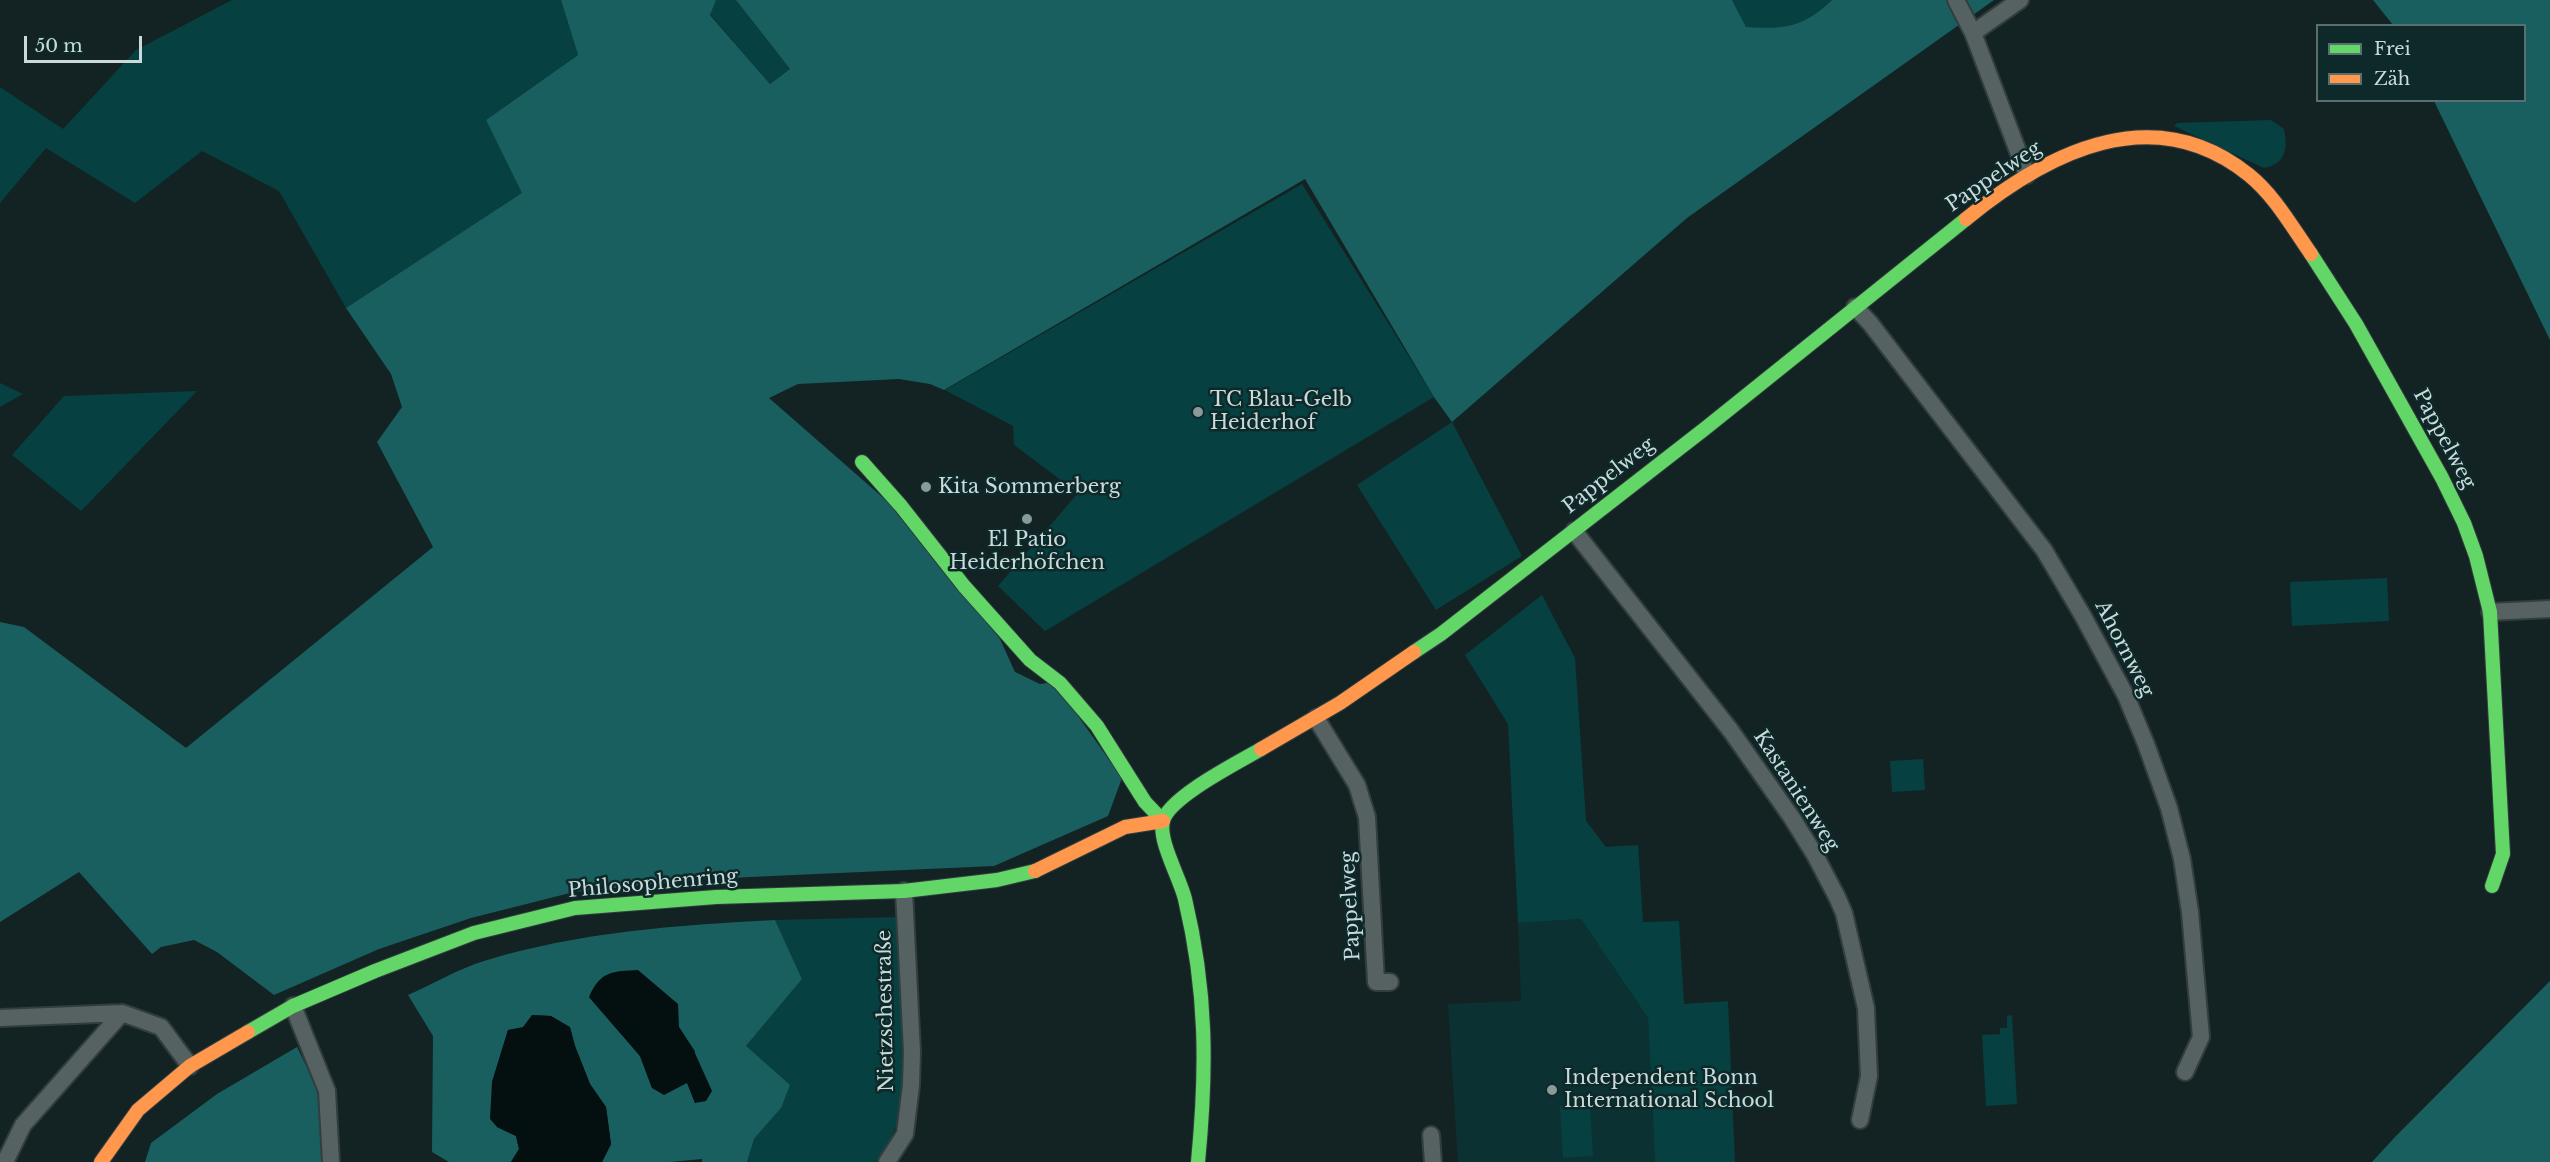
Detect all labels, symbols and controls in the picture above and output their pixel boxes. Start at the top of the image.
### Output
scale bar [27,24,146,62]
legend [2316,24,2526,102]
text: 50 m [35,35,83,57]
text: Frei [2374,38,2411,60]
text: Zäh [2374,68,2410,90]
street label: Pappelweg [1942,136,2046,218]
street label: Pappelweg [2408,385,2480,493]
place label: TC Blau-Gelb Heiderhof [1210,388,1352,435]
marker: TC Blau-Gelb Heiderhof [1191,405,1205,419]
street label: Pappelweg [1558,433,1660,519]
place label: Kita Sommerberg [938,475,1121,499]
marker: Kita Sommerberg [919,480,933,494]
marker: El Patio Heiderhöfchen [1020,512,1034,526]
place label: El Patio Heiderhöfchen [949,528,1105,575]
street label: Ahornweg [2089,597,2159,701]
street label: Kastanienweg [1748,726,1844,856]
street label: Pappelweg [1336,851,1366,961]
street label: Philosophenring [567,865,739,903]
street label: Nietzschestraße [873,930,899,1092]
place label: Independent Bonn International School [1564,1066,1774,1113]
marker: Independent Bonn International School [1545,1083,1559,1097]

